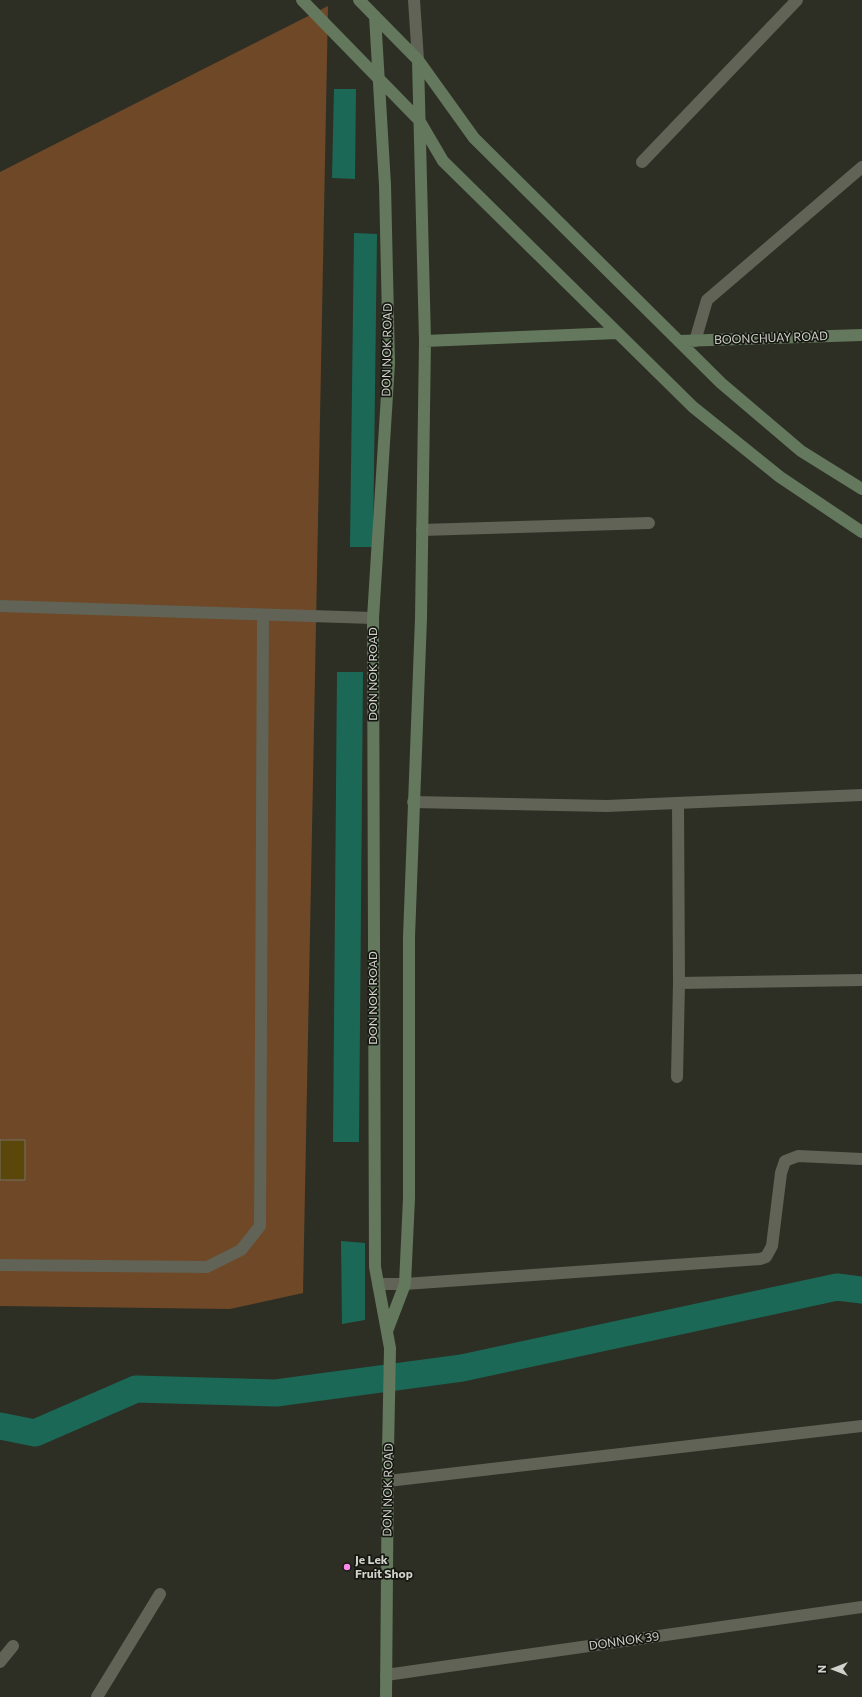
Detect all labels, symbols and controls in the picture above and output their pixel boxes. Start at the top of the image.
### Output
street label: DON NOK ROAD [379,303,395,397]
street label: BOONCHUAY ROAD [714,329,828,347]
street label: DON NOK ROAD [366,627,380,721]
street label: DON NOK ROAD [366,951,380,1045]
street label: DON NOK ROAD [380,1443,396,1537]
place label: Je Lek Fruit Shop [355,1553,413,1581]
marker: Je Lek Fruit Shop [342,1562,352,1572]
street label: DONNOK 39 [588,1629,660,1653]
north arrow [814,1649,854,1689]
text: N [815,1665,828,1673]

